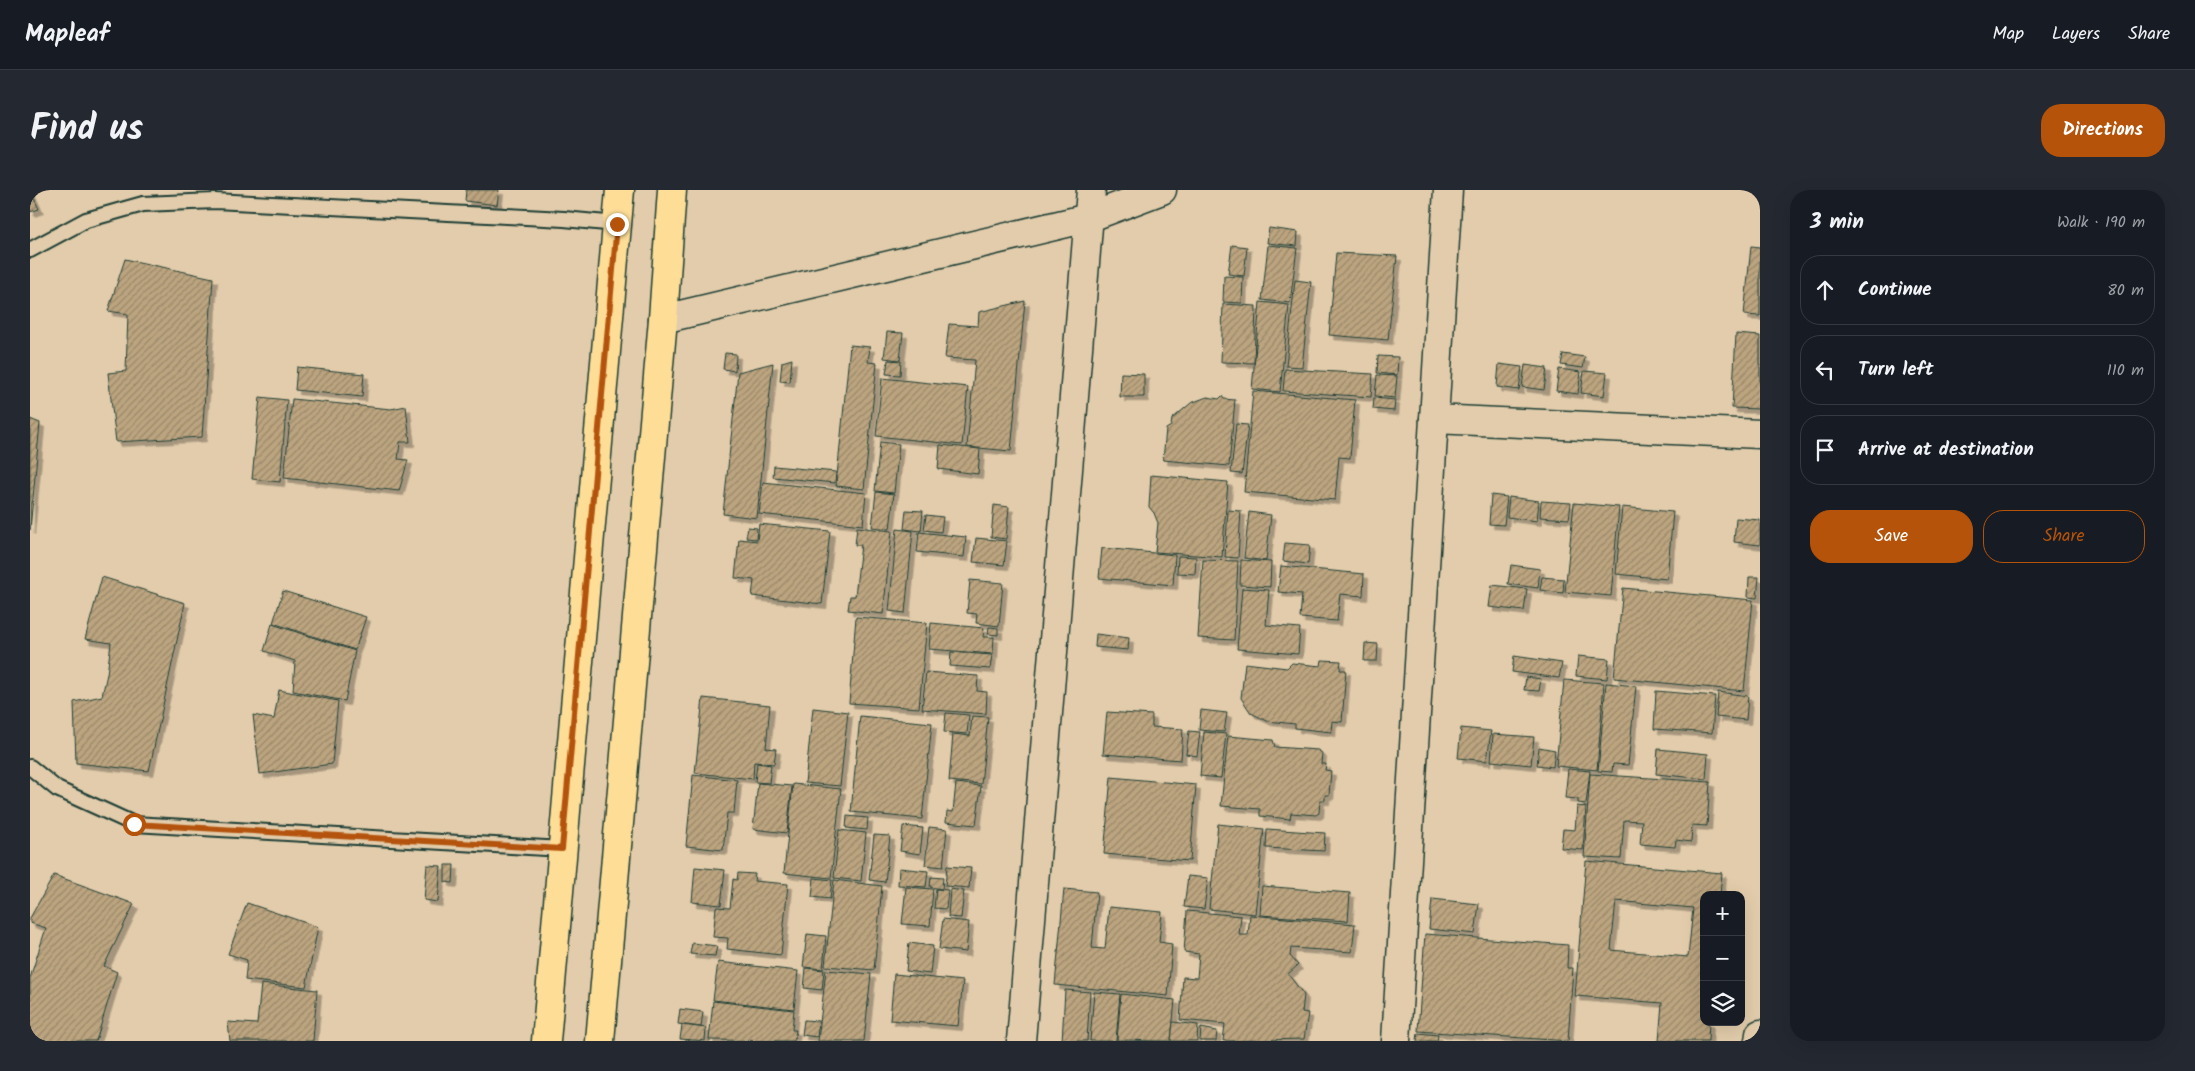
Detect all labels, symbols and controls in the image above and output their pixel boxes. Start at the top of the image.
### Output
text: Mapleaf [25,15,109,54]
text: Map [1993,20,2024,49]
text: Layers [2052,20,2100,49]
text: Share [2128,20,2170,49]
text: Find us [30,102,143,158]
button: Directions [2041,104,2165,157]
text: 3 min [1810,206,1864,239]
text: Walk · 190 m [2057,210,2145,235]
route end [606,213,629,236]
text: Continue [1858,275,1931,305]
icon: ahead [1811,276,1839,304]
text: 80 m [2107,278,2144,303]
text: Turn left [1858,355,1933,385]
icon: left [1811,356,1839,384]
text: 110 m [2107,358,2144,383]
text: Arrive at destination [1858,435,2034,465]
icon: arrive [1811,436,1839,464]
button: Save [1810,510,1973,563]
button: Share [1983,510,2145,563]
route start [123,813,146,836]
map controls [1700,891,1745,1026]
button: + [1700,891,1745,936]
button: − [1700,936,1745,981]
button: layers [1700,981,1745,1026]

